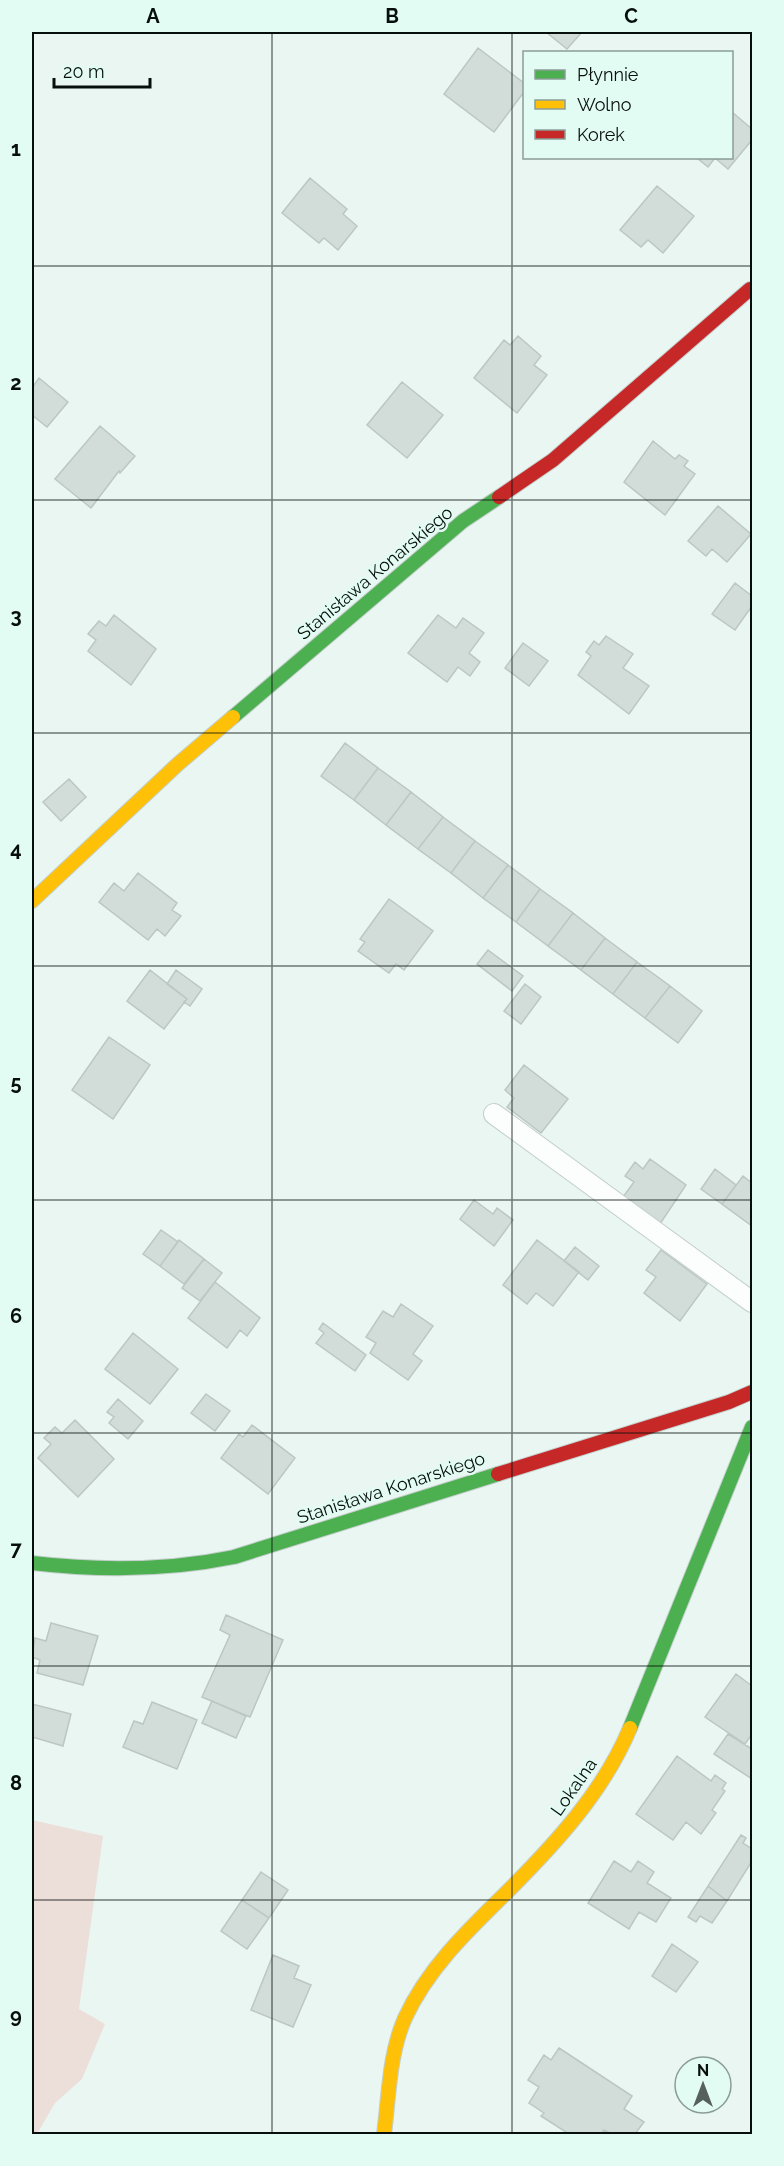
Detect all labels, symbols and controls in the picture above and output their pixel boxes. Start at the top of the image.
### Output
text: A [146,4,160,28]
text: B [385,4,399,28]
text: C [624,4,638,28]
scale bar [54,51,150,89]
legend [523,51,733,159]
text: 20 m [63,61,105,82]
text: Płynnie [577,64,639,85]
text: Wolno [577,94,632,115]
text: Korek [577,124,625,145]
text: 1 [11,137,21,161]
text: 2 [10,371,22,395]
street label: Stanisława Konarskiego [293,501,457,644]
text: 3 [10,604,22,628]
text: 4 [10,837,22,861]
text: 5 [10,1071,22,1095]
text: 6 [10,1304,22,1328]
street label: Stanisława Konarskiego [294,1447,488,1528]
text: 7 [10,1537,22,1561]
street label: Lokalna [546,1754,601,1820]
text: 8 [10,1771,22,1795]
text: 9 [10,2004,22,2028]
north arrow [673,2055,733,2115]
text: N [697,2061,709,2080]

